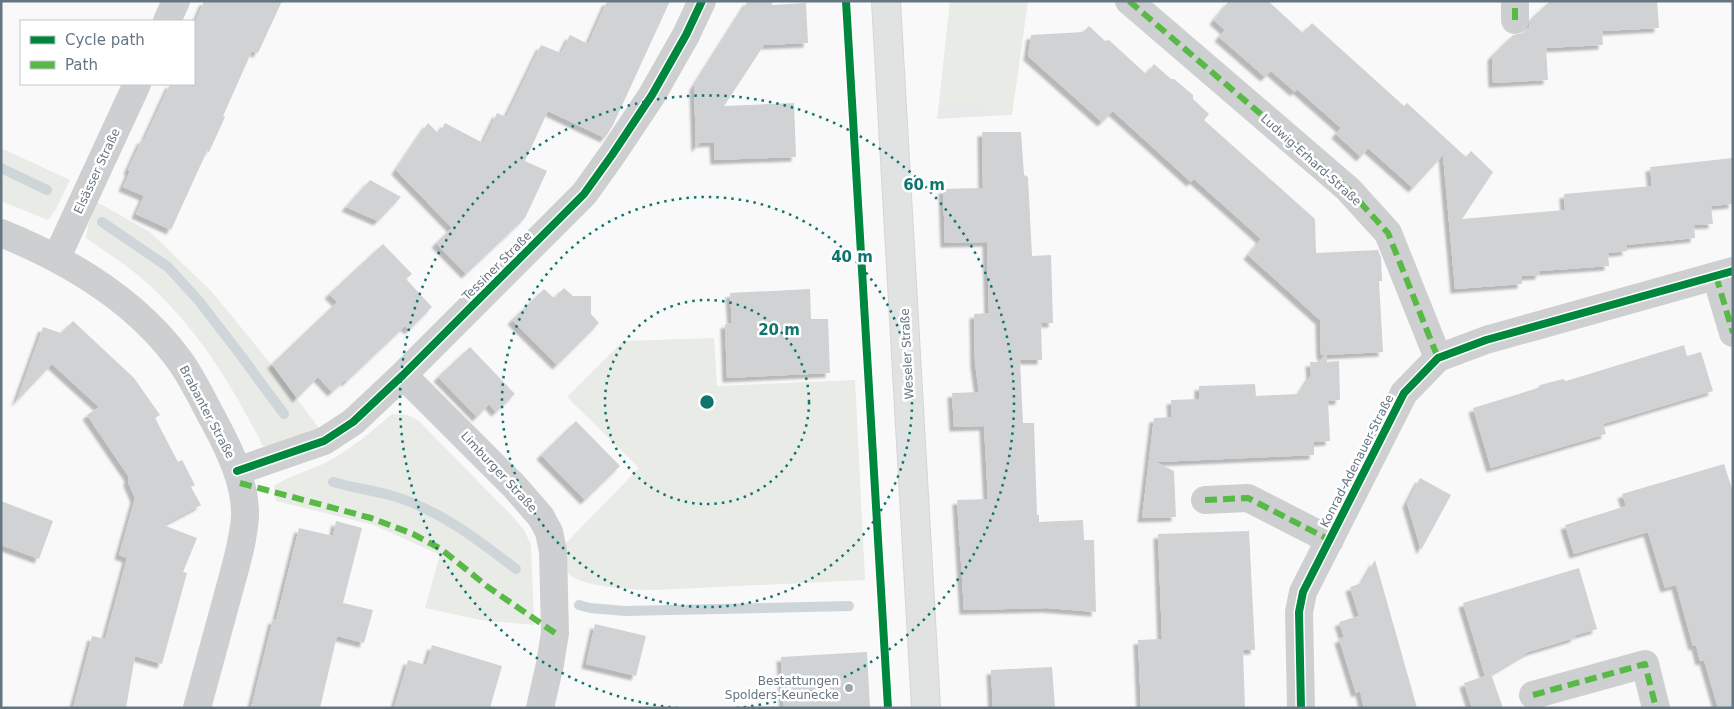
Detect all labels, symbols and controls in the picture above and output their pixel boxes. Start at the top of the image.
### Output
legend [20,20,195,85]
text: Cycle path [65,31,145,49]
text: Path [65,56,98,74]
street label: Ludwig-Erhard-Straße [1258,111,1364,209]
street label: Elsässer Straße [71,126,123,216]
text: 60 m [903,176,945,194]
street label: Tessiner Straße [459,229,534,304]
text: 40 m [831,248,873,266]
street label: Weseler Straße [898,308,916,400]
text: 20 m [758,321,800,339]
street label: Brabanter Straße [177,363,237,461]
street label: Konrad-Adenauer-Straße [1317,392,1397,530]
centre of rings [698,393,716,411]
street label: Limburger Straße [458,429,540,515]
place label: Bestattungen Spolders-Keunecke [725,674,839,702]
marker: Bestattungen Spolders-Keunecke [843,682,855,694]

